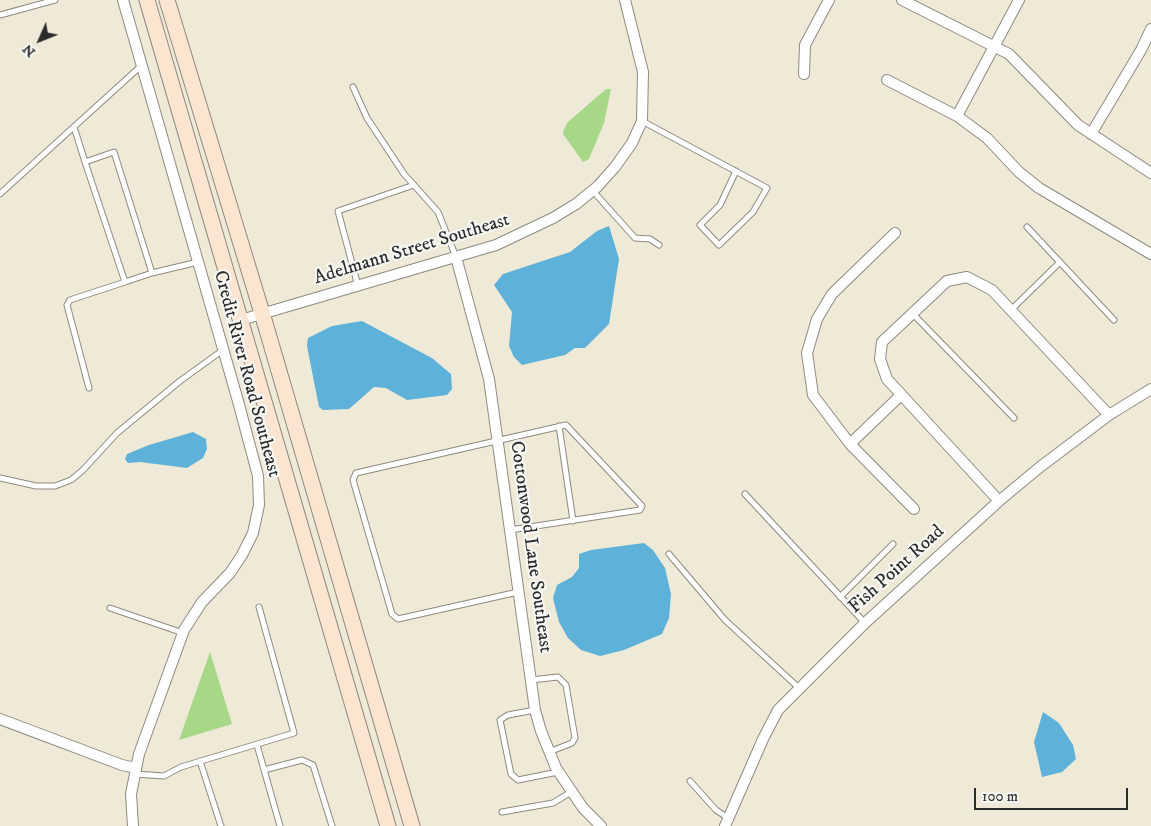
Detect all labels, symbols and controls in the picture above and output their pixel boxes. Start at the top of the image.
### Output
north arrow [15,15,65,65]
text: N [19,40,40,61]
street label: Adelmann Street Southeast [312,209,512,291]
street label: Credit River Road Southeast [207,268,285,480]
street label: Cottonwood Lane Southeast [504,440,556,654]
street label: Fish Point Road [844,521,950,619]
scale bar [976,778,1130,810]
text: 100 m [982,787,1018,806]

